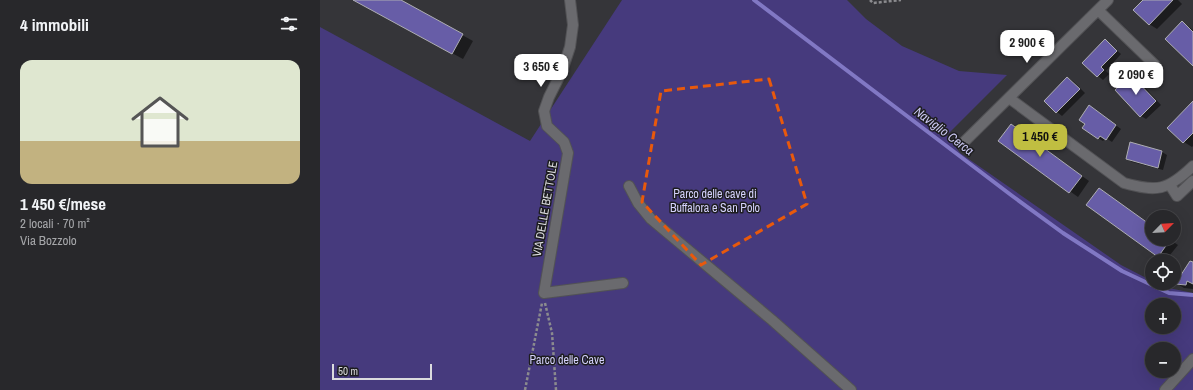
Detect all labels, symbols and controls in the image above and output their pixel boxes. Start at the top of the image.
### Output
text: 4 immobili [20,13,89,36]
icon: filters [278,13,300,35]
pin: 2 900 € [990,30,1064,64]
text: 2 900 € [1009,34,1045,51]
pin: 3 650 € [504,54,578,88]
text: 3 650 € [523,58,559,75]
pin: 2 090 € [1099,62,1173,96]
text: 2 090 € [1118,66,1154,83]
icon: home [124,86,196,158]
water label: Naviglio Cerca [911,103,977,159]
pin: 1 450 € [1003,124,1077,158]
text: 1 450 € [1022,128,1058,145]
street label: VIA DELLE BETTOLE [529,160,561,258]
park label: Parco delle cave di Buffalora e San Polo [670,186,760,216]
text: 1 450 €/mese [20,192,106,215]
north arrow [1145,210,1181,246]
map controls [1145,210,1181,378]
text: 2 locali · 70 m² [20,215,90,232]
text: Via Bozzolo [20,232,77,249]
button: locate [1145,254,1181,290]
button: + [1145,298,1181,334]
button: − [1145,342,1181,378]
park label: Parco delle Cave [530,352,604,368]
scale bar [332,362,432,381]
text: 50 m [338,364,358,378]

